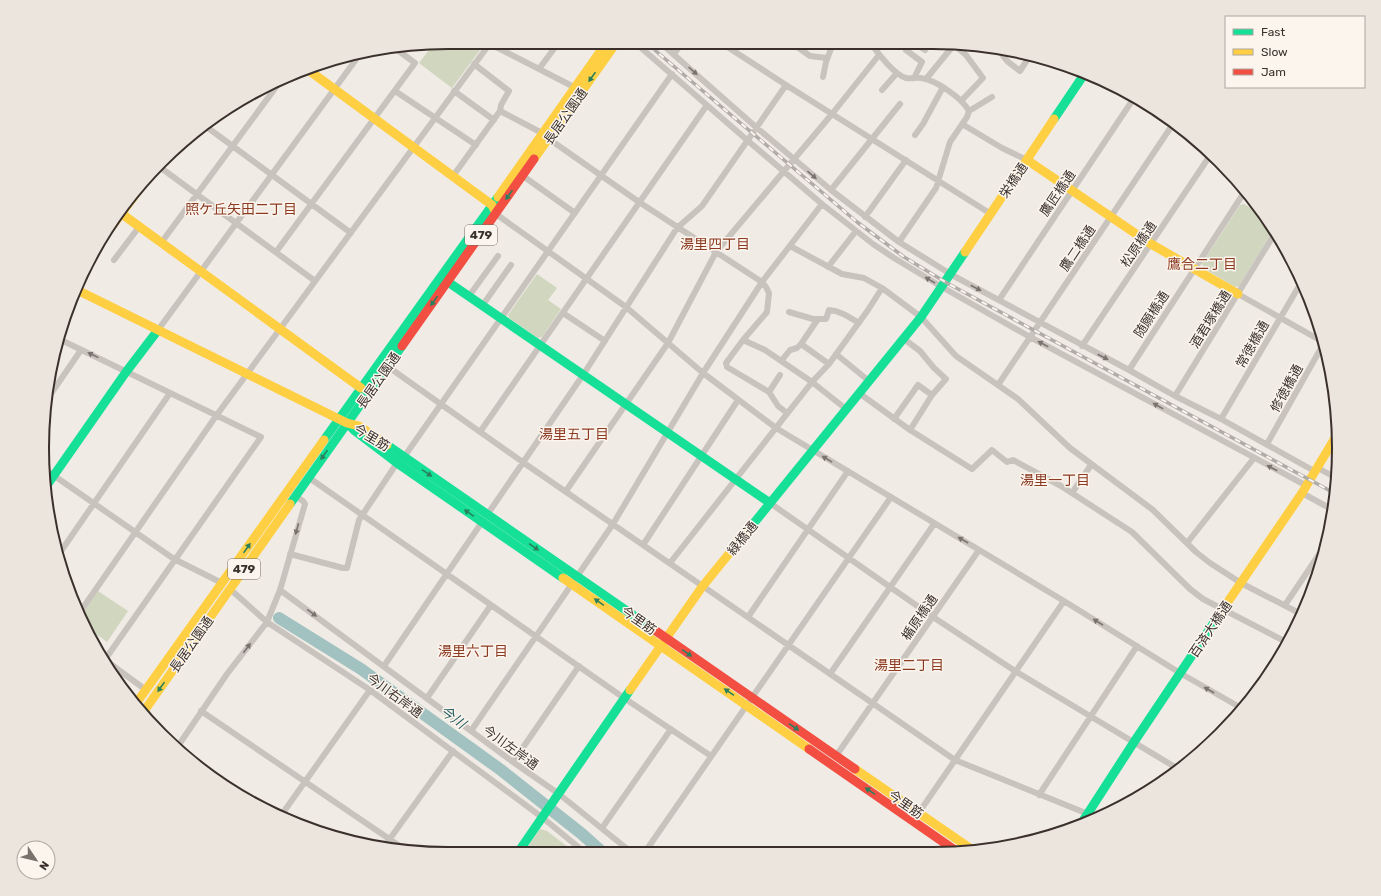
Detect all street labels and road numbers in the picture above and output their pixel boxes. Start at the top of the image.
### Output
street label: 長居公園通 [541,85,590,147]
street label: 栄橋通 [996,160,1031,201]
street label: 鷹匠橋通 [1037,168,1078,219]
street label: 松原橋通 [1118,219,1159,270]
street label: 鷹二橋通 [1057,223,1098,274]
road number: 479 [465,225,497,245]
street label: 随願橋通 [1131,288,1172,340]
street label: 酒君塚橋通 [1187,288,1234,351]
street label: 常徳橋通 [1233,318,1272,371]
street label: 長居公園通 [354,349,403,411]
street label: 修徳橋通 [1267,362,1306,415]
street label: 今里筋 [351,421,392,454]
street label: 緑橋通 [724,518,760,558]
road number: 479 [228,559,260,579]
street label: 楯原橋通 [898,592,940,643]
street label: 百済大橋通 [1186,598,1235,660]
street label: 今里筋 [618,603,659,638]
street label: 長居公園通 [167,613,216,675]
street label: 今川右岸通 [364,670,425,721]
street label: 今川左岸通 [480,722,541,773]
street label: 今里筋 [885,787,926,822]

